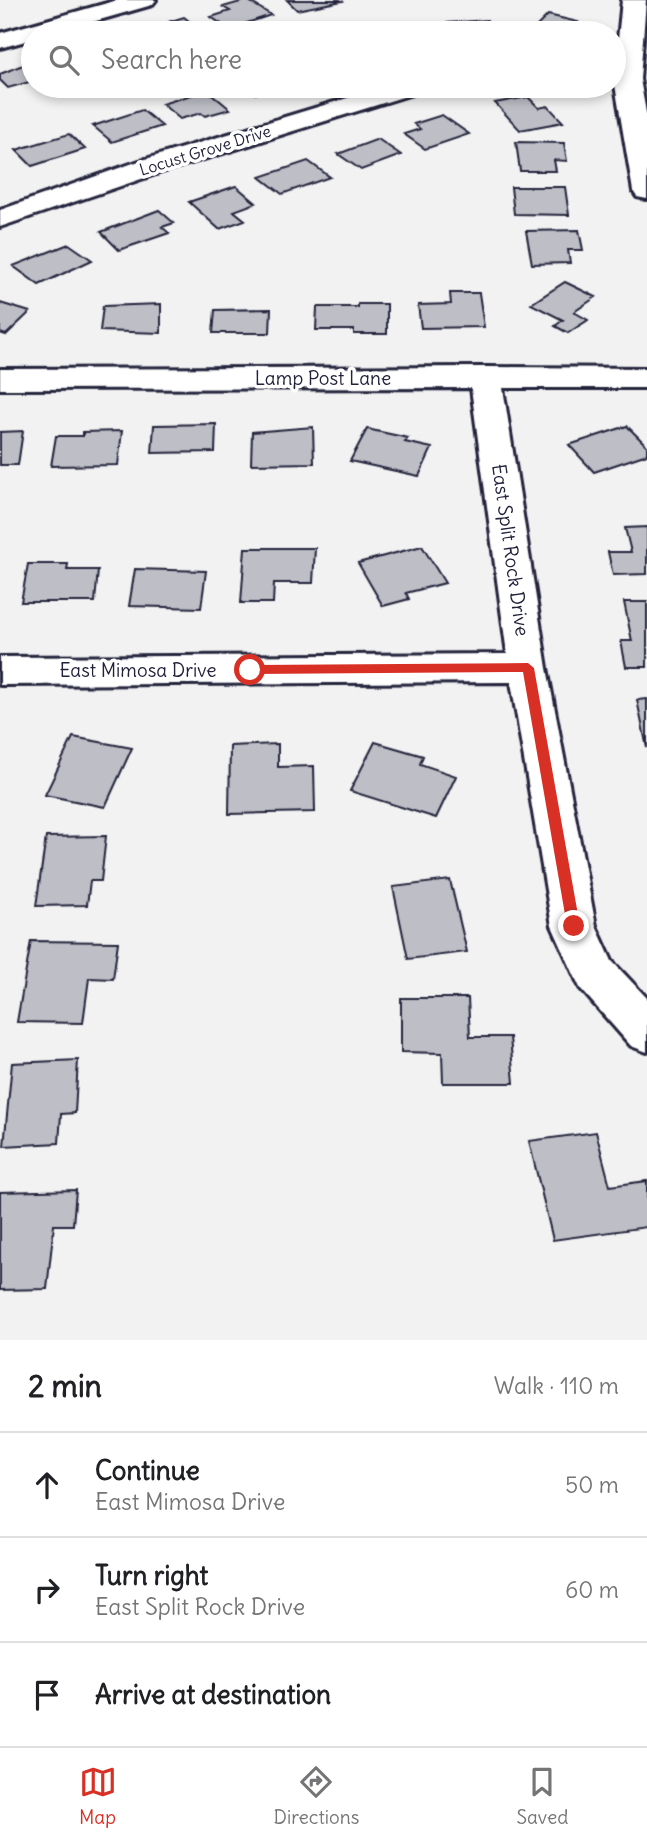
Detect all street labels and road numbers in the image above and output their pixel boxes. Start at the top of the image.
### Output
street label: Locust Grove Drive [137,120,273,180]
street label: Lamp Post Lane [255,366,391,390]
street label: East Split Rock Drive [487,462,535,638]
street label: East Mimosa Drive [59,658,217,682]

